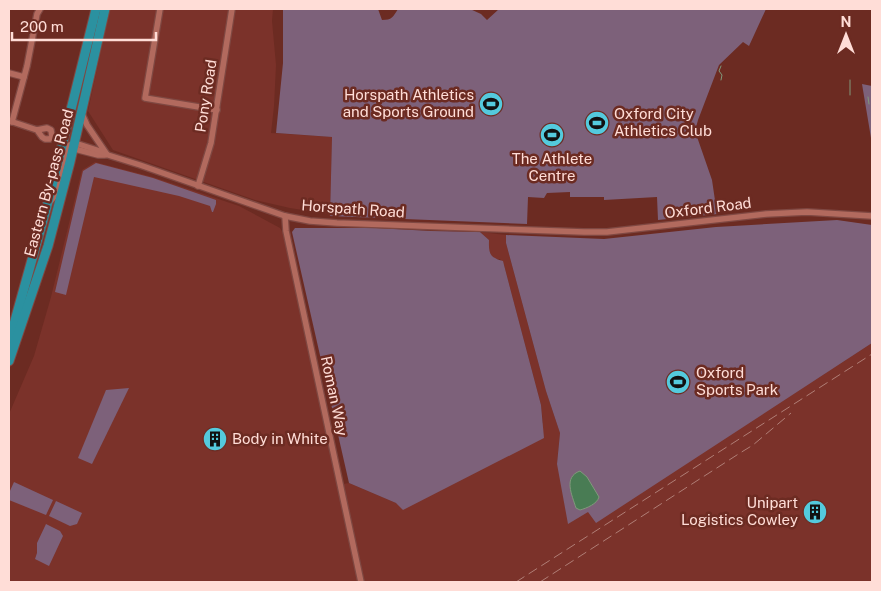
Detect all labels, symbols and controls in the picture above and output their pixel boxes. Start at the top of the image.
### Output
scale bar [12,10,156,42]
north arrow [821,10,871,60]
text: N [841,14,851,30]
text: 200 m [20,18,64,35]
street label: Pony Road [191,58,220,134]
place label: Horspath Athletics and Sports Ground [343,86,474,120]
sports icon: Horspath Athletics and Sports Ground [478,91,504,117]
place label: Oxford City Athletics Club [614,105,712,139]
street label: Eastern By-pass Road [21,107,76,259]
sports icon: Oxford City Athletics Club [584,110,610,136]
sports icon: The Athlete Centre [539,122,565,148]
place label: The Athlete Centre [512,150,592,184]
street label: Oxford Road [664,194,752,221]
street label: Horspath Road [301,196,405,221]
street label: Roman Way [318,354,351,437]
place label: Oxford Sports Park [696,364,778,398]
sports icon: Oxford Sports Park [665,369,691,395]
building icon: Body in White [202,426,228,452]
place label: Body in White [232,430,328,447]
place label: Unipart Logistics Cowley [681,494,798,528]
building icon: Unipart Logistics Cowley [802,499,828,525]

